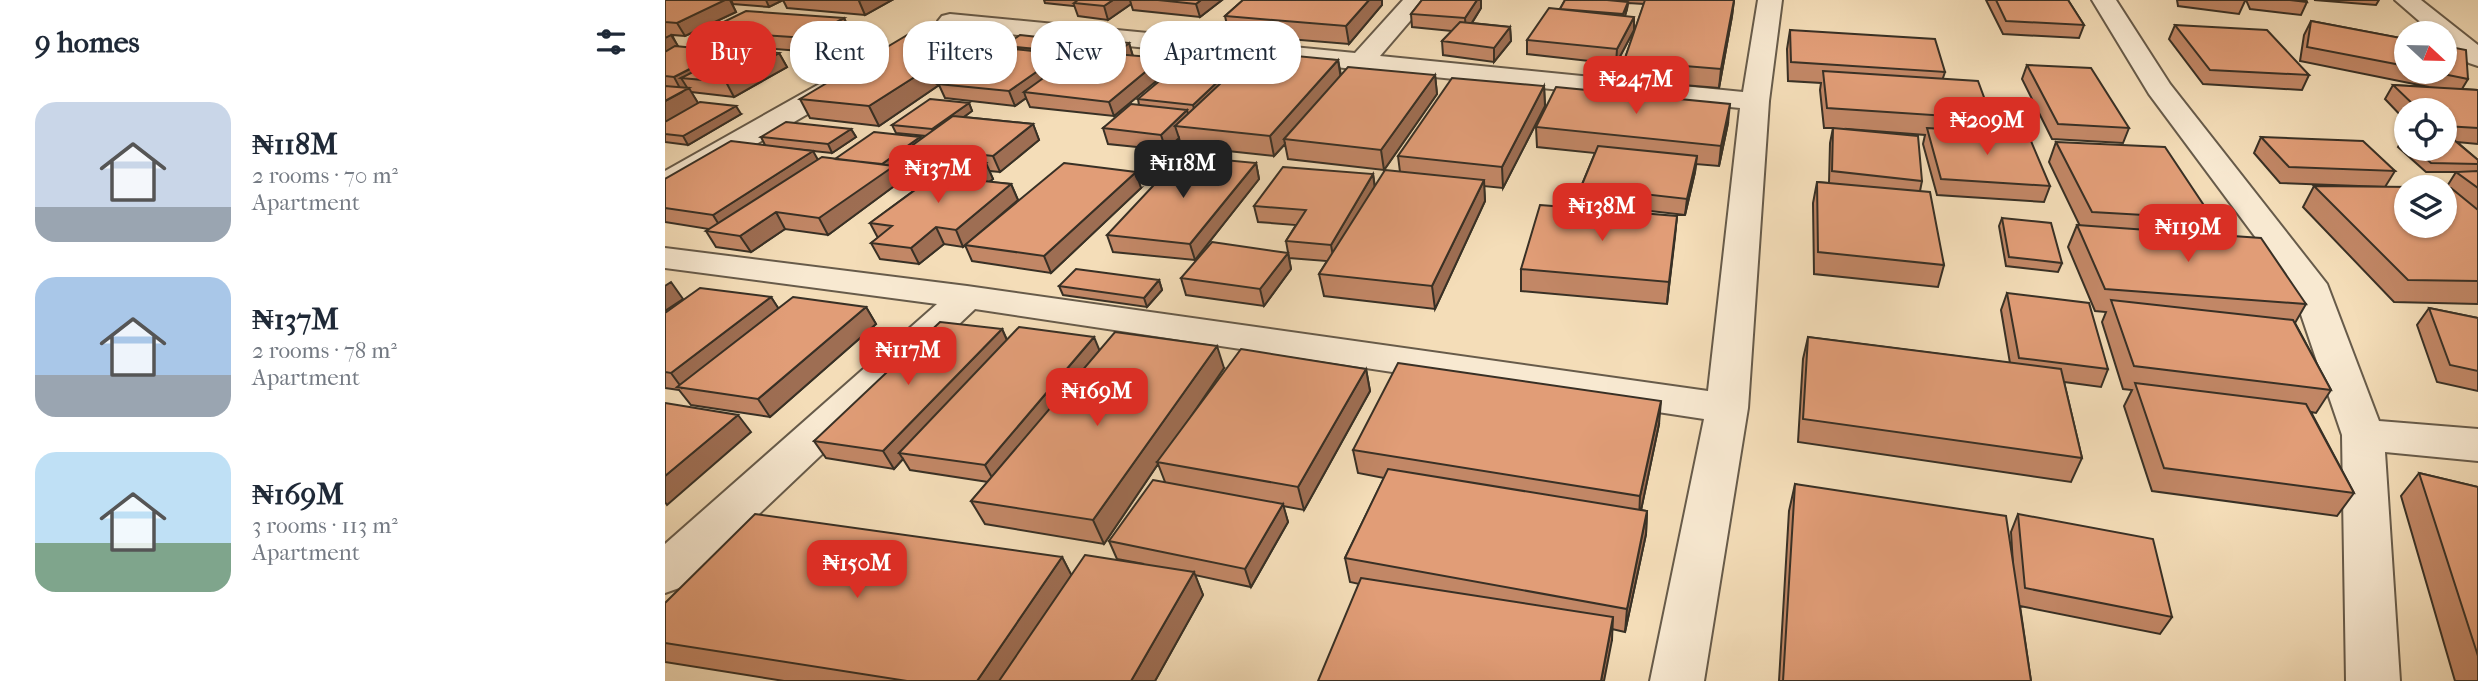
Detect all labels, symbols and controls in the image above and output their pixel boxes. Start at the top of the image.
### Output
chip: Buy [686,21,776,84]
chip: Rent [790,21,889,84]
chip: Filters [903,21,1017,84]
chip: New [1031,21,1126,84]
chip: Apartment [1140,21,1301,84]
north arrow [2394,21,2457,84]
map controls [2394,21,2457,238]
icon: filters [592,23,630,61]
text: 9 homes [35,25,140,60]
pin: ₦247M [1587,57,1685,116]
text: ₦247M [1599,65,1673,92]
pin: ₦209M [1938,97,2036,157]
button: locate [2394,98,2457,161]
text: ₦209M [1950,106,2024,133]
text: ₦118M [252,127,338,162]
icon: home [91,130,175,214]
pin: ₦118M [1134,140,1232,200]
pin: ₦137M [889,146,987,205]
text: ₦118M [1150,149,1216,176]
text: ₦137M [905,154,971,181]
text: 2 rooms · 70 m² [252,162,398,189]
button: layers [2394,175,2457,238]
pin: ₦138M [1553,184,1651,243]
text: Apartment [252,189,360,216]
text: ₦138M [1569,192,1635,219]
pin: ₦119M [2139,204,2237,264]
text: ₦119M [2155,213,2221,240]
text: ₦137M [252,302,339,337]
icon: home [91,305,175,389]
pin: ₦117M [859,328,957,387]
text: ₦117M [875,336,941,363]
text: 2 rooms · 78 m² [252,337,397,364]
text: Apartment [252,364,360,391]
pin: ₦169M [1048,368,1146,428]
text: ₦169M [1062,377,1132,404]
text: ₦169M [252,477,344,512]
icon: home [91,480,175,564]
text: 3 rooms · 113 m² [252,512,398,539]
text: Apartment [252,539,360,566]
pin: ₦150M [808,540,906,600]
text: ₦150M [823,549,891,576]

